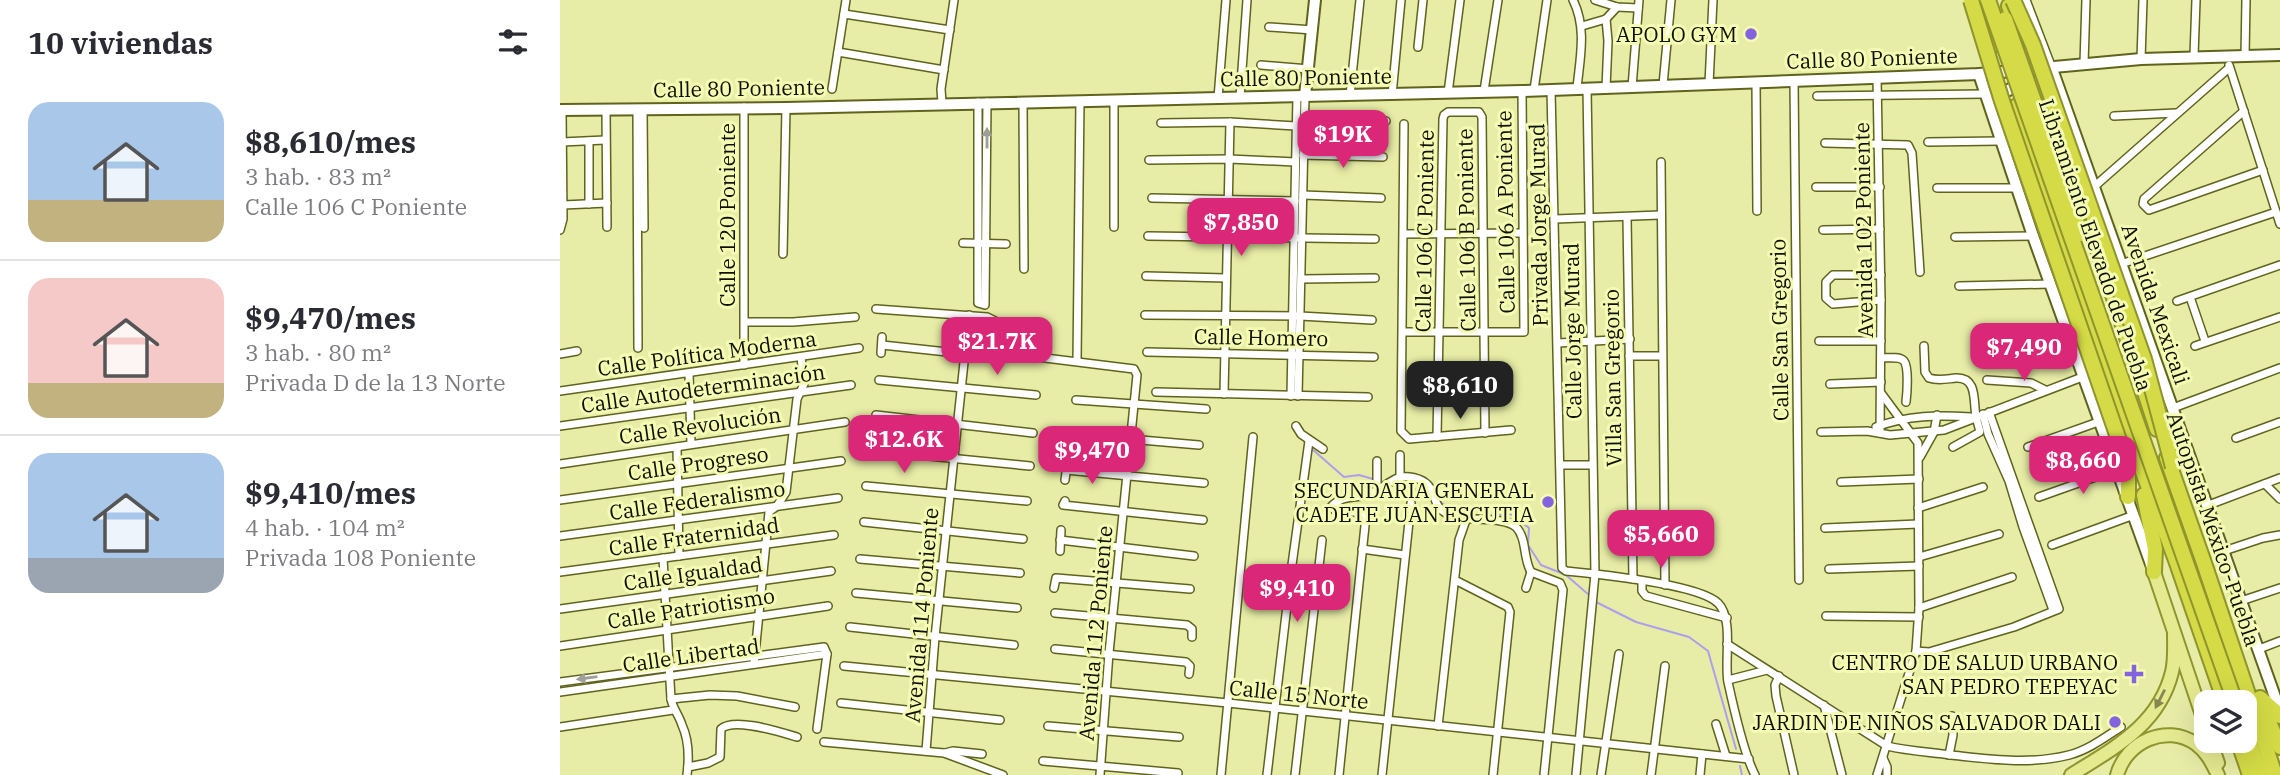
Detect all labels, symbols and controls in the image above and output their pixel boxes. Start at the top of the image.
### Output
place label: APOLO GYM [1616,20,1737,48]
text: 10 viviendas [28,23,213,62]
icon: filters [494,23,532,61]
marker: APOLO GYM [1743,26,1759,42]
street label: Calle 80 Poniente [1786,41,1958,75]
street label: Calle 80 Poniente [1220,62,1392,92]
street label: Calle 80 Poniente [653,73,825,103]
street label: Libramiento Elevado de Puebla [2033,95,2159,395]
pin: $19K [1302,110,1384,170]
street label: Calle 106 A Poniente [1489,110,1521,314]
text: $19K [1314,118,1372,148]
text: $8,610/mes [245,122,416,161]
street label: Avenida 102 Poniente [1847,122,1879,338]
street label: Calle 120 Poniente [713,123,741,307]
street label: Privada Jorge Murad [1522,123,1554,327]
one-way arrow [981,126,993,148]
street label: Calle 106 B Poniente [1450,128,1482,332]
street label: Calle 106 C Poniente [1408,129,1440,333]
icon: home [84,130,168,214]
text: 3 hab. · 83 m² [245,161,391,191]
text: Calle 106 C Poniente [245,191,467,221]
pin: $7,850 [1184,198,1298,258]
text: $7,850 [1203,206,1279,236]
street label: Avenida Mexicali [2115,220,2197,388]
street label: Calle San Gregorio [1763,239,1795,421]
street label: Calle Jorge Murad [1556,242,1588,419]
street label: Villa San Gregorio [1596,289,1628,467]
text: $9,470/mes [245,298,416,337]
icon: home [84,306,168,390]
pin: $21.7K [940,318,1054,377]
street label: Calle Homero [1194,322,1328,352]
street label: Calle Política Moderna [596,324,818,382]
pin: $7,490 [1967,324,2081,383]
text: $21.7K [957,325,1037,355]
text: $7,490 [1986,331,2062,361]
text: 3 hab. · 80 m² [245,337,391,367]
street label: Calle Autodeterminación [579,357,827,419]
pin: $8,610 [1403,362,1517,421]
text: Privada D de la 13 Norte [245,367,506,397]
text: $8,610 [1422,369,1498,399]
street label: Calle Revolución [617,400,783,450]
street label: Autopista México-Puebla [2161,408,2267,650]
pin: $12.6K [847,416,961,475]
text: $12.6K [864,423,944,453]
pin: $9,470 [1035,426,1149,486]
text: $9,470 [1054,434,1130,464]
pin: $8,660 [2026,436,2140,496]
street label: Calle Progreso [626,439,770,487]
text: $8,660 [2045,444,2121,474]
text: $9,410/mes [245,473,416,512]
street label: Calle Federalismo [607,474,787,526]
place label: SECUNDARIA GENERAL CADETE JUAN ESCUTIA [1294,476,1535,528]
icon: home [84,481,168,565]
marker: SECUNDARIA GENERAL CADETE JUAN ESCUTIA [1540,494,1556,510]
street label: Avenida 114 Poniente [898,506,944,724]
street label: Calle Fraternidad [607,510,781,562]
pin: $5,660 [1604,510,1718,570]
text: 4 hab. · 104 m² [245,512,405,542]
text: $5,660 [1623,518,1699,548]
street label: Avenida 112 Poniente [1072,524,1118,742]
text: Privada 108 Poniente [245,542,476,572]
street label: Calle Igualdad [622,549,765,597]
pin: $9,410 [1240,564,1354,624]
text: $9,410 [1259,572,1335,602]
street label: Calle Patriotismo [605,581,777,635]
street label: Calle Libertad [621,632,761,678]
place label: CENTRO DE SALUD URBANO SAN PEDRO TEPEYAC [1832,648,2118,700]
marker: CENTRO DE SALUD URBANO SAN PEDRO TEPEYAC [2124,664,2144,684]
one-way arrow [575,673,597,684]
street label: Calle 15 Norte [1228,673,1370,715]
one-way arrow [2155,689,2166,709]
map controls [2194,690,2257,753]
button: layers [2194,690,2257,753]
place label: JARDIN DE NIÑOS SALVADOR DALI [1752,708,2101,736]
marker: JARDIN DE NIÑOS SALVADOR DALI [2107,714,2123,730]

